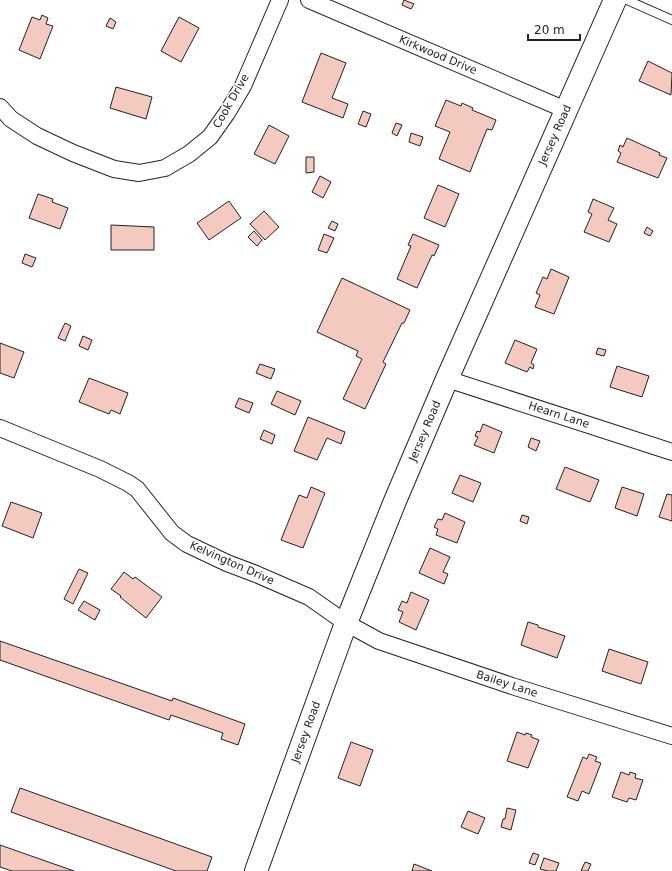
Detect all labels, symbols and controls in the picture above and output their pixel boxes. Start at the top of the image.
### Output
scale bar [528,16,580,42]
text: 20 m [534,23,565,37]
street label: Kirkwood Drive [397,33,479,77]
street label: Cook Drive [210,71,252,130]
street label: Jersey Road [536,103,574,168]
street label: Jersey Road [406,399,444,464]
street label: Hearn Lane [527,399,591,431]
street label: Kelvington Drive [188,539,276,588]
street label: Bailey Lane [475,668,540,700]
street label: Jersey Road [288,699,323,766]

